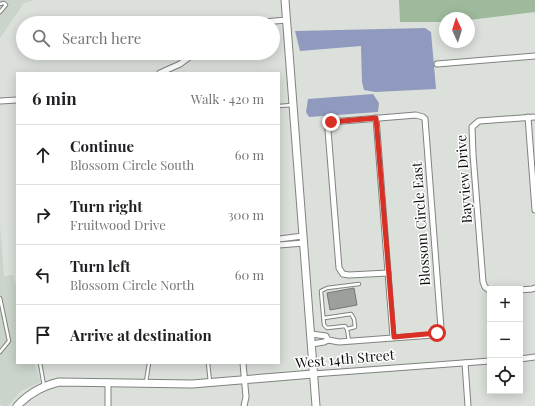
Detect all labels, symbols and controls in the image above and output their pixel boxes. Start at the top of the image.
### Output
north arrow [439,12,475,48]
search box [16,16,280,60]
icon: search [30,27,52,49]
text: Search here [62,28,141,48]
text: 6 min [32,87,77,109]
text: Walk · 420 m [191,90,264,107]
route end [322,113,340,131]
street label: Bayview Drive [451,134,476,224]
text: Continue [70,136,134,156]
icon: ahead [32,144,54,166]
text: 60 m [235,146,264,163]
text: Blossom Circle South [70,156,194,173]
street label: Blossom Circle East [407,161,434,286]
text: Turn right [70,196,143,216]
icon: right [32,204,54,226]
text: 300 m [228,206,264,223]
text: Fruitwood Drive [70,216,166,233]
text: Turn left [70,256,131,276]
icon: left [32,264,54,286]
text: 60 m [235,266,264,283]
text: Blossom Circle North [70,276,194,293]
map controls [487,286,523,394]
button: + [487,286,523,322]
button: − [487,322,523,358]
icon: arrive [32,324,54,346]
route start [428,324,446,342]
text: Arrive at destination [70,325,212,345]
street label: West 14th Street [294,345,396,372]
button: locate [487,358,523,394]

